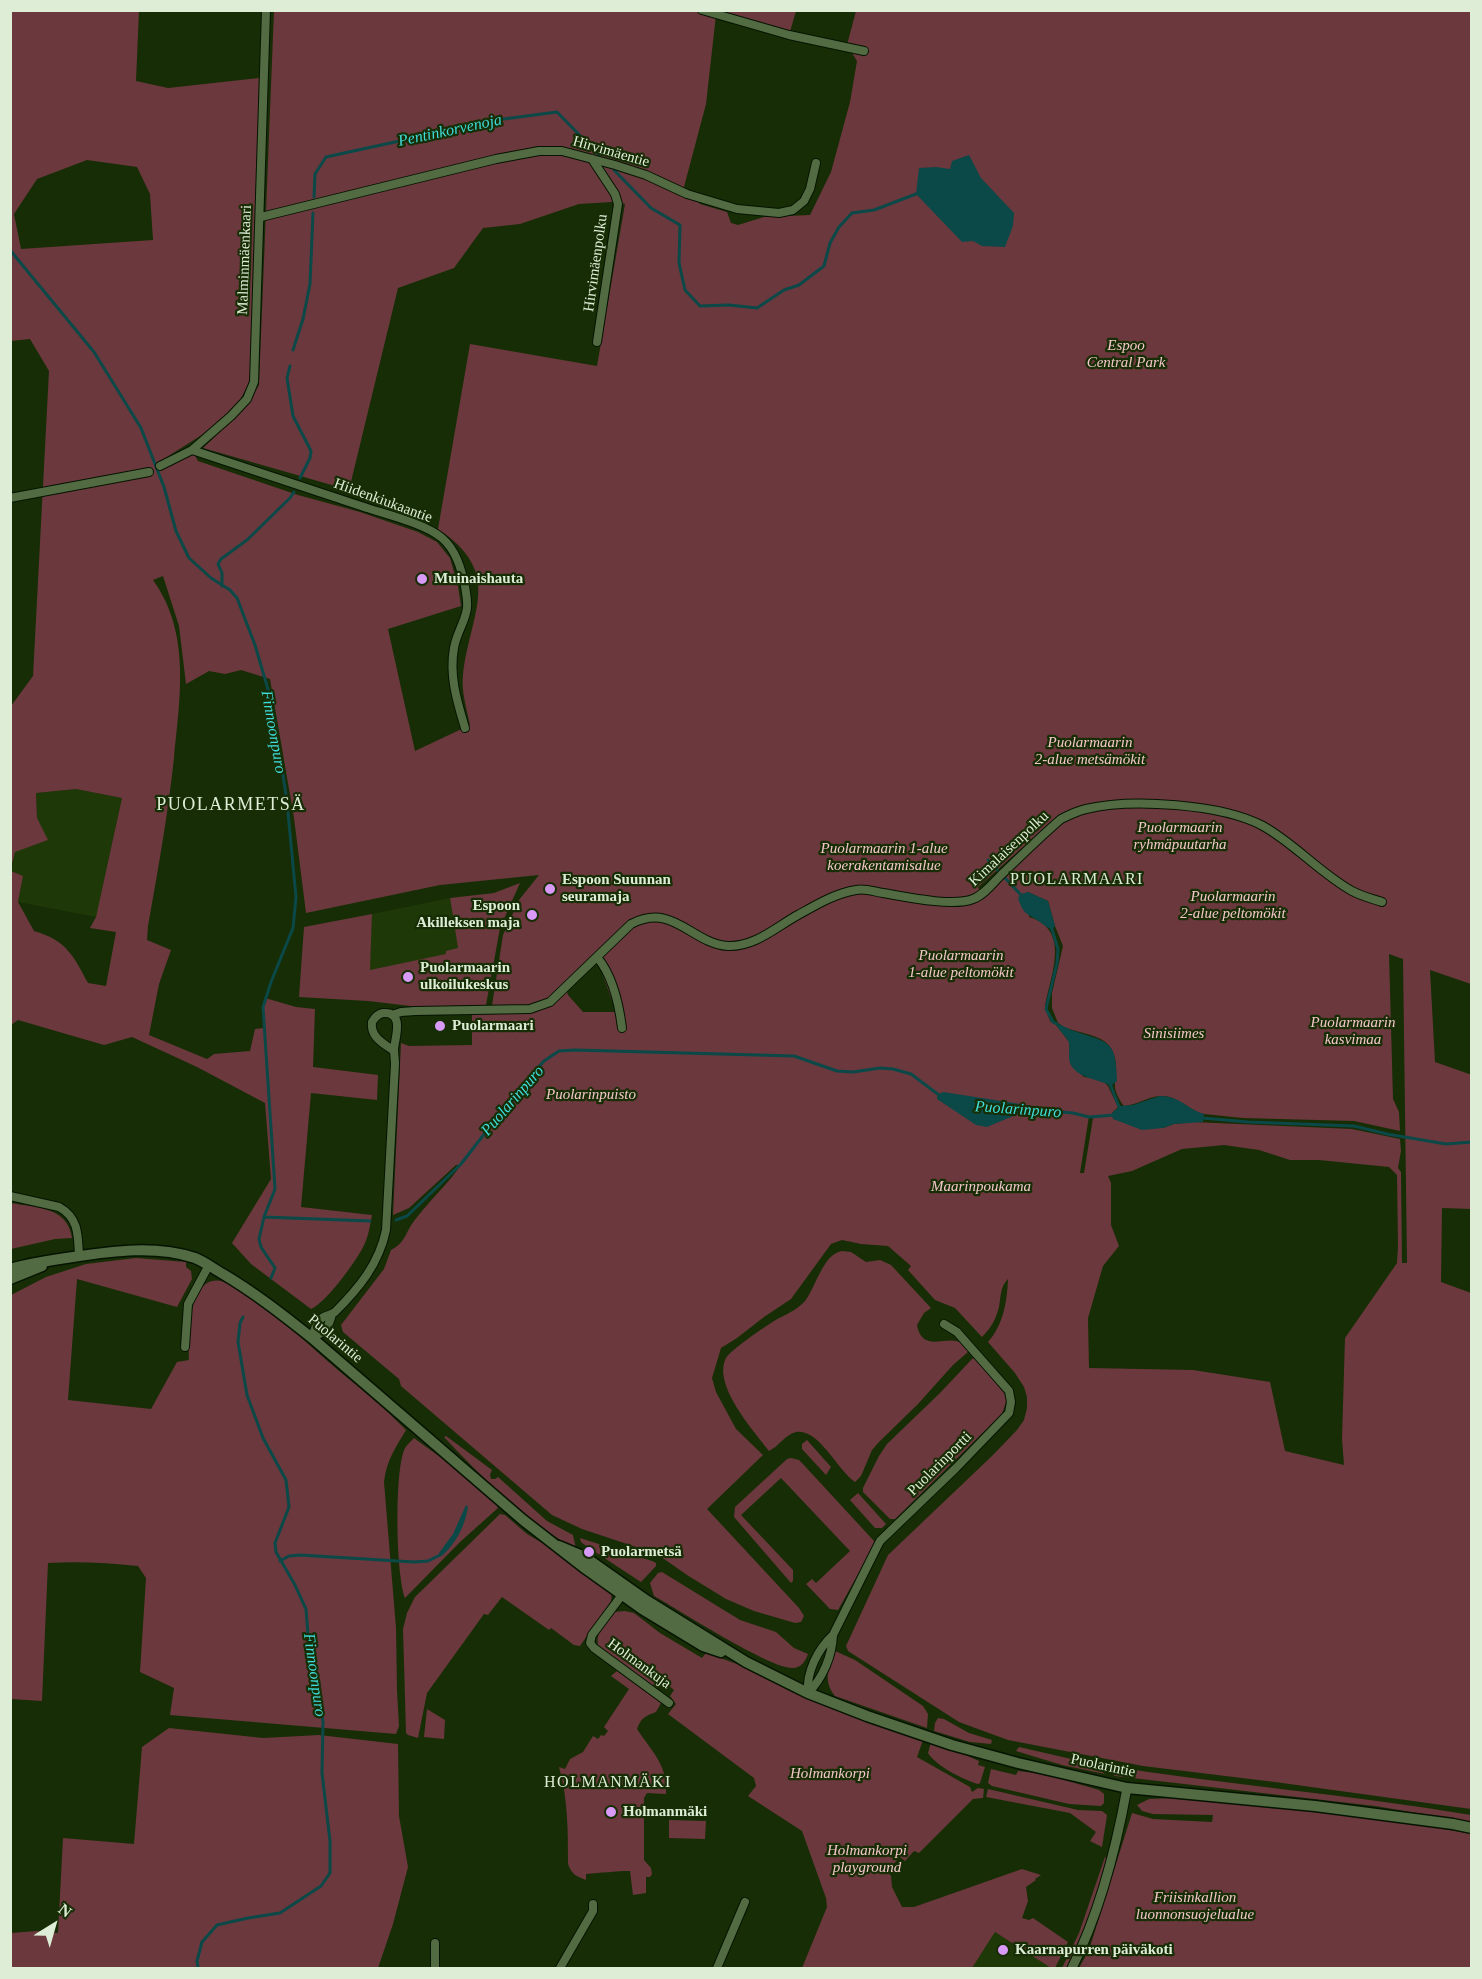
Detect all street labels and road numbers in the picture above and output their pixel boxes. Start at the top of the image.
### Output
street label: Hirvimäentie [570,132,652,172]
street label: Malminmäenkaari [234,205,256,315]
street label: Hirvimäenpolku [580,213,612,313]
street label: Hiidenkiukaantie [331,475,435,527]
street label: Kimalaisenpolku [965,807,1053,891]
street label: Puolarintie [304,1311,366,1367]
street label: Puolarinportti [904,1428,976,1500]
street label: Holmankuja [604,1635,674,1693]
street label: Puolarintie [1069,1750,1137,1782]

